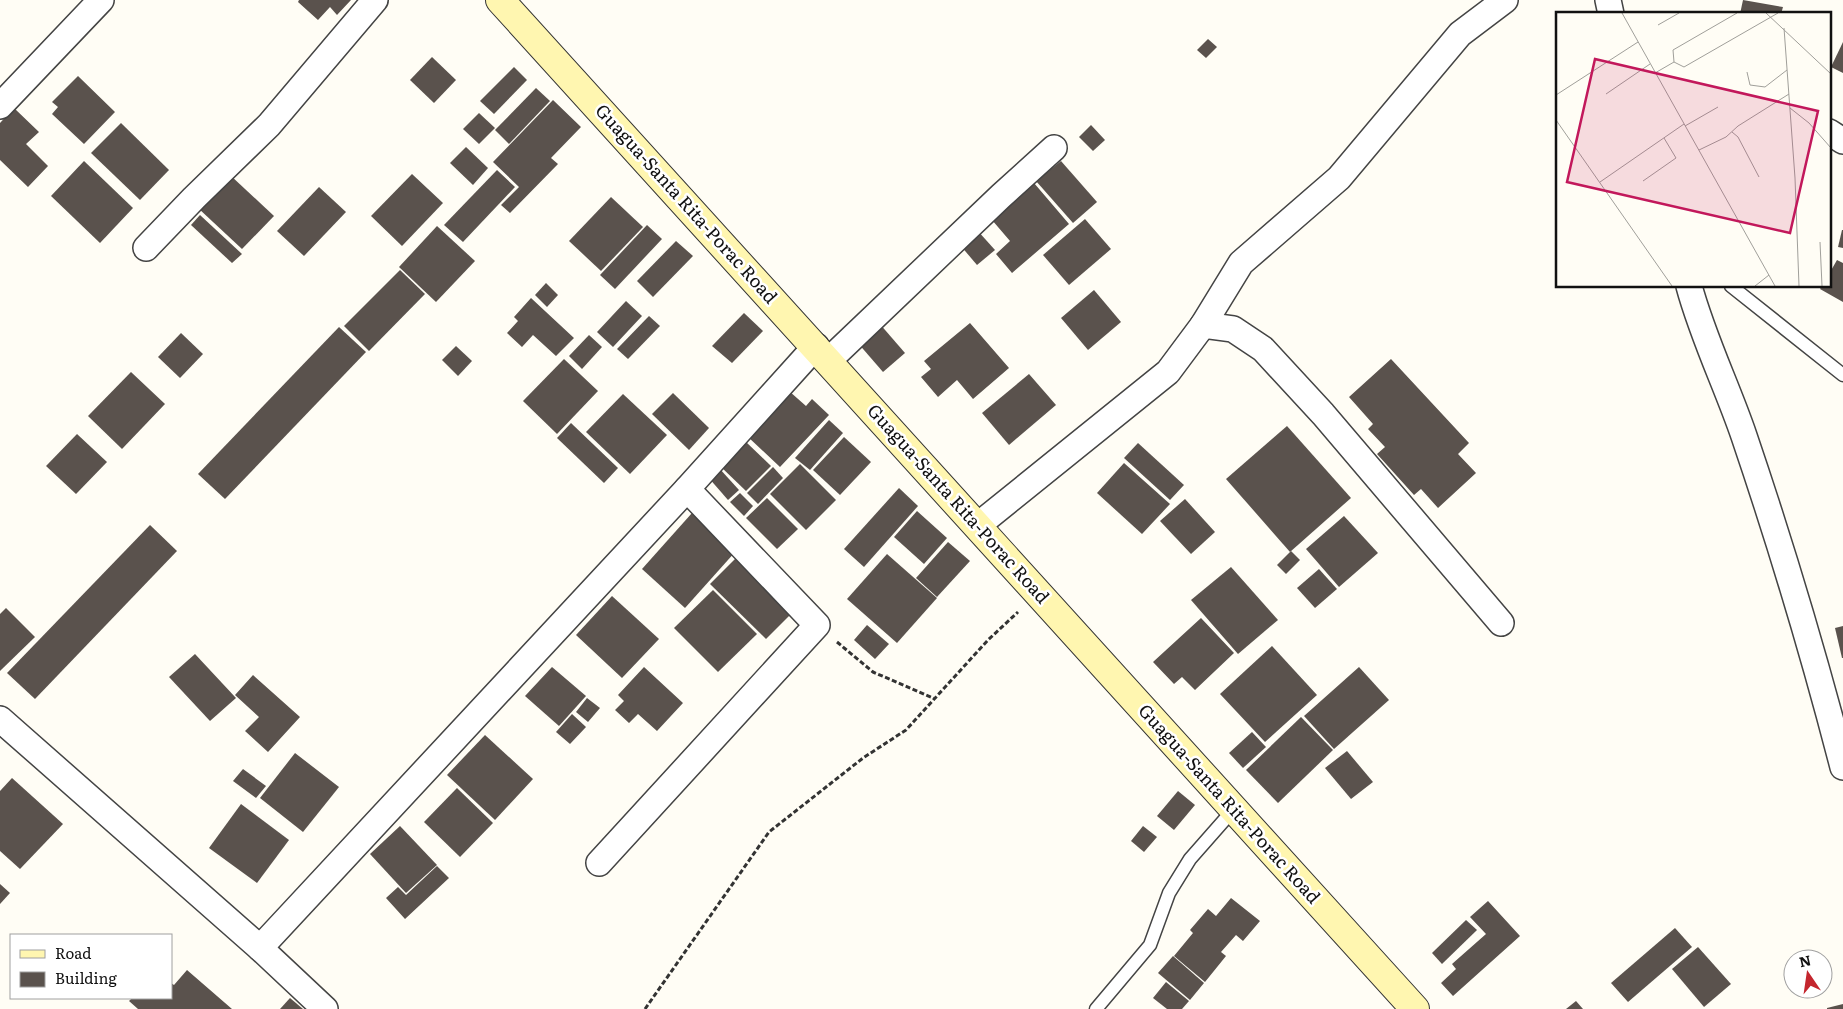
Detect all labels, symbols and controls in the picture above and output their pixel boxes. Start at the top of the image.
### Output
inset map [1556,12,1830,288]
street label: Guagua-Santa Rita-Porac Road [590,97,784,309]
street label: Guagua-Santa Rita-Porac Road [862,397,1056,609]
street label: Guagua-Santa Rita-Porac Road [1133,697,1327,909]
legend [10,934,172,999]
text: Road [55,941,91,964]
north arrow [1783,949,1833,999]
text: N [1797,949,1813,971]
text: Building [55,966,117,989]

